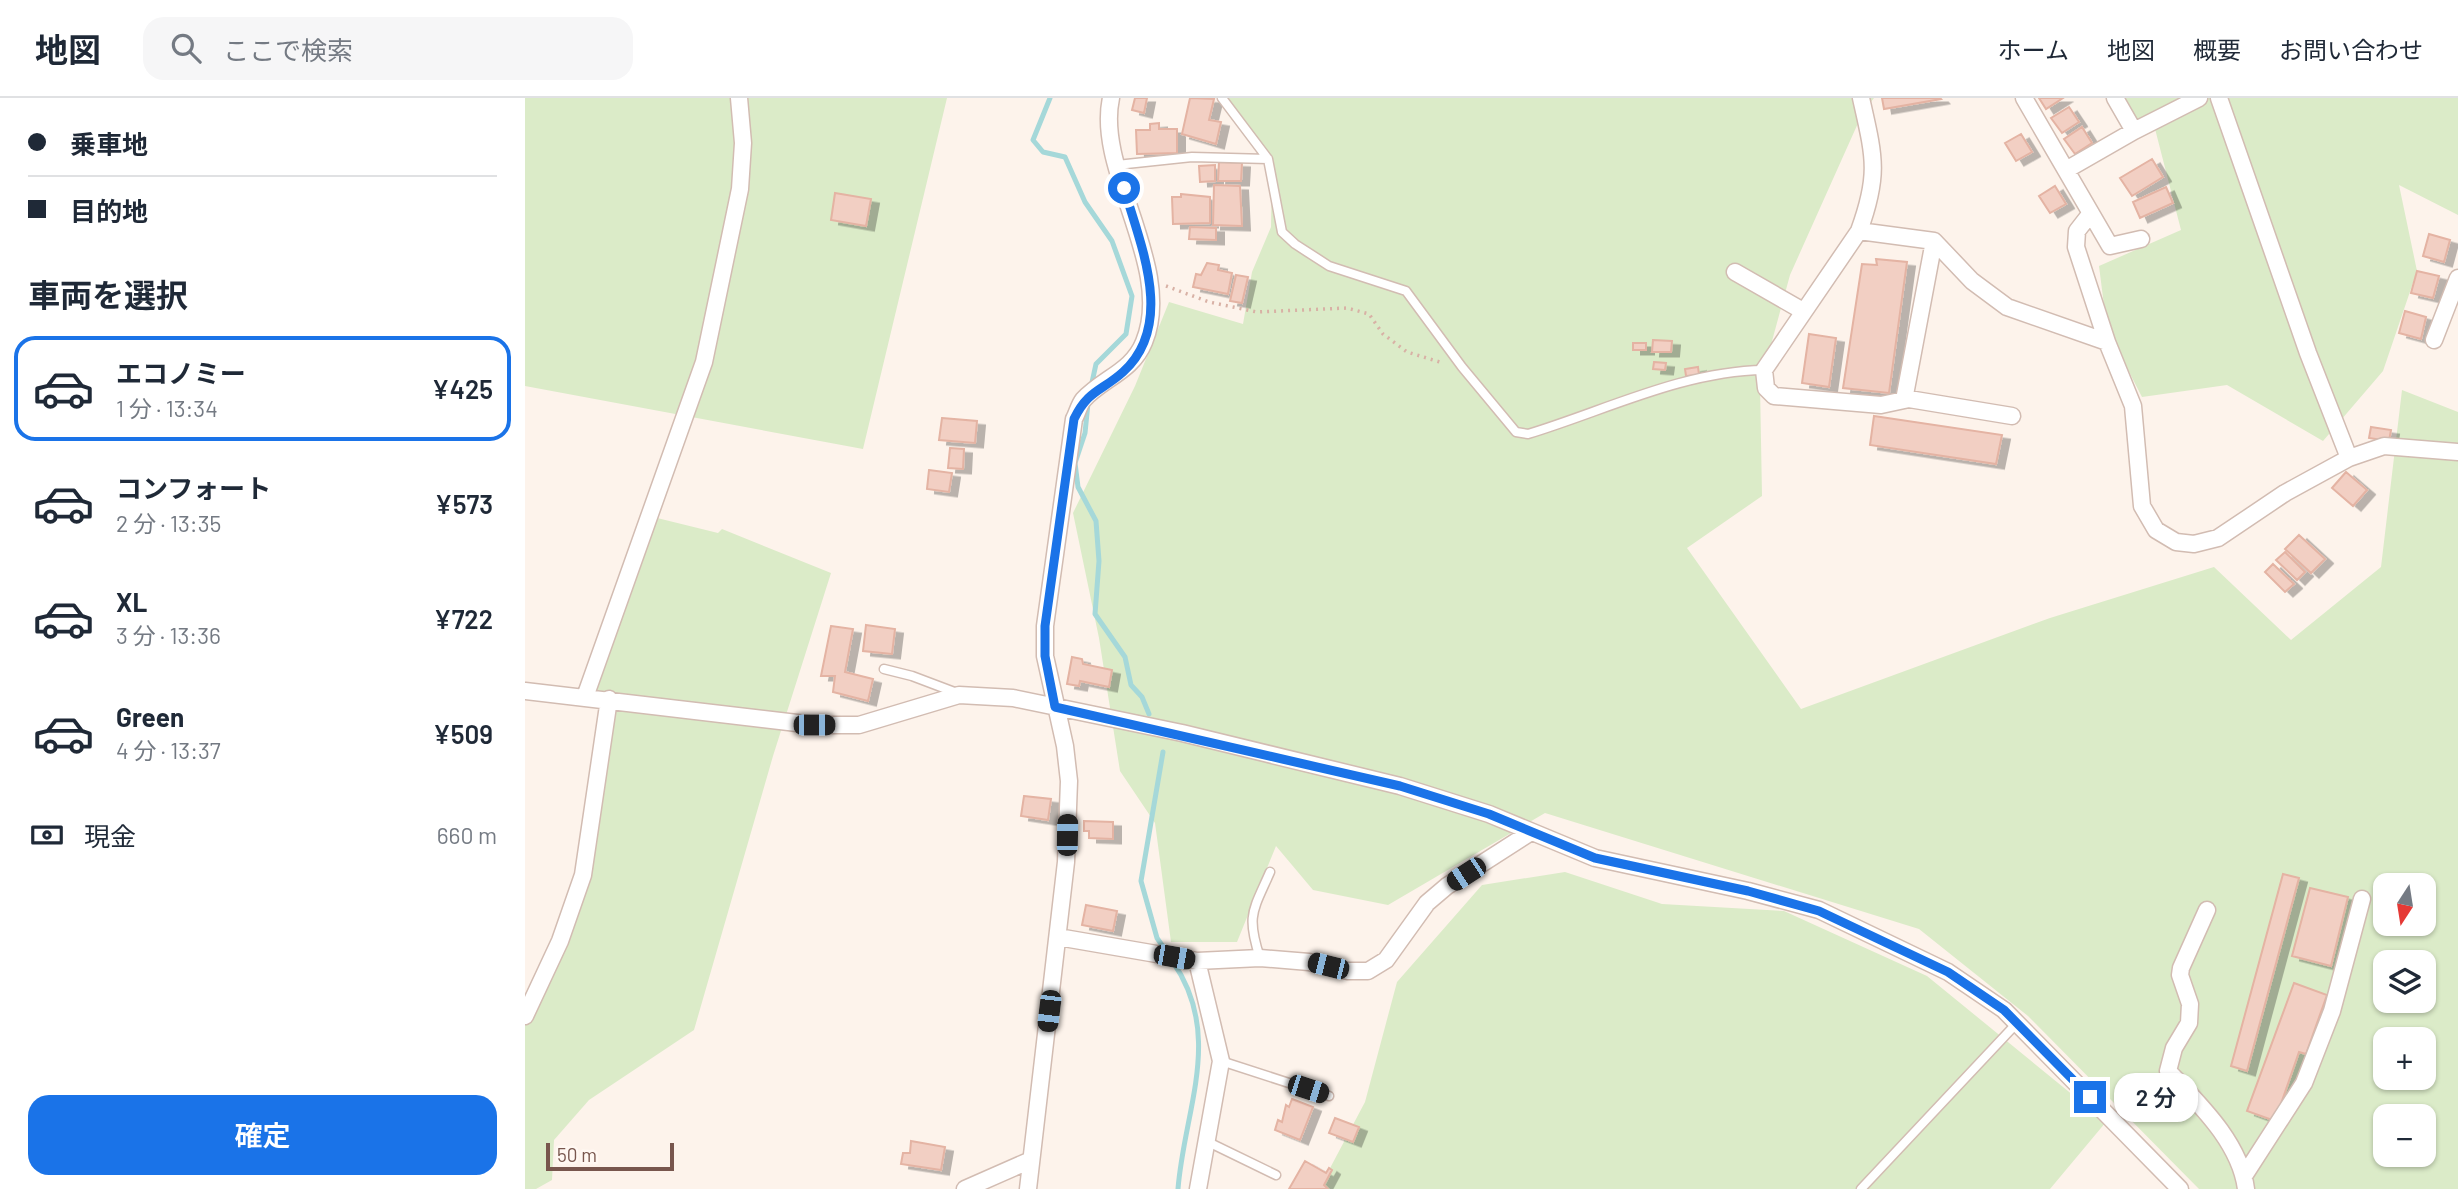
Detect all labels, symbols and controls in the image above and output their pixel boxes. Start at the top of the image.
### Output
search box [143,17,633,80]
text: 地図 [35,29,101,69]
icon: search [167,29,205,67]
text: ここで検索 [223,34,353,65]
text: ホーム [1998,35,2069,64]
text: 地図 [2107,35,2155,64]
text: 概要 [2193,35,2241,64]
text: お問い合わせ [2279,35,2423,64]
text: 乗車地 [70,128,148,159]
route start [1108,172,1140,204]
text: 目的地 [70,195,148,226]
text: 車両を選択 [28,275,188,313]
icon: car [32,357,95,420]
text: エコノミー [116,357,246,388]
text: ¥425 [432,373,493,404]
text: 1 分 · 13:34 [116,394,218,422]
icon: car [32,472,95,535]
text: コンフォート [116,472,271,503]
text: ¥573 [435,488,493,519]
text: 2 分 · 13:35 [116,509,221,537]
text: XL [116,586,147,617]
icon: car [32,587,95,650]
text: ¥722 [434,603,493,634]
text: 3 分 · 13:36 [116,621,221,649]
text: Green [116,701,184,732]
icon: car [32,702,95,765]
car [794,715,836,736]
text: ¥509 [433,718,493,749]
text: 4 分 · 13:37 [116,736,221,764]
car [1057,814,1078,856]
icon: cash [28,816,66,854]
text: 現金 [84,820,136,851]
text: 660 m [437,821,497,849]
car [1443,854,1490,894]
north arrow [2373,873,2436,936]
map controls [2373,873,2436,1167]
car [1152,943,1197,971]
button: layers [2373,950,2436,1013]
car [1306,951,1351,981]
car [1037,989,1062,1033]
button: + [2373,1027,2436,1090]
callout: 2 分 [2115,1072,2199,1122]
car [1285,1073,1332,1105]
route end [2074,1081,2106,1113]
text: 2 分 [2136,1083,2176,1111]
button: 確定 [28,1095,497,1175]
button: − [2373,1104,2436,1167]
scale bar [546,1140,674,1172]
text: 50 m [557,1143,597,1166]

